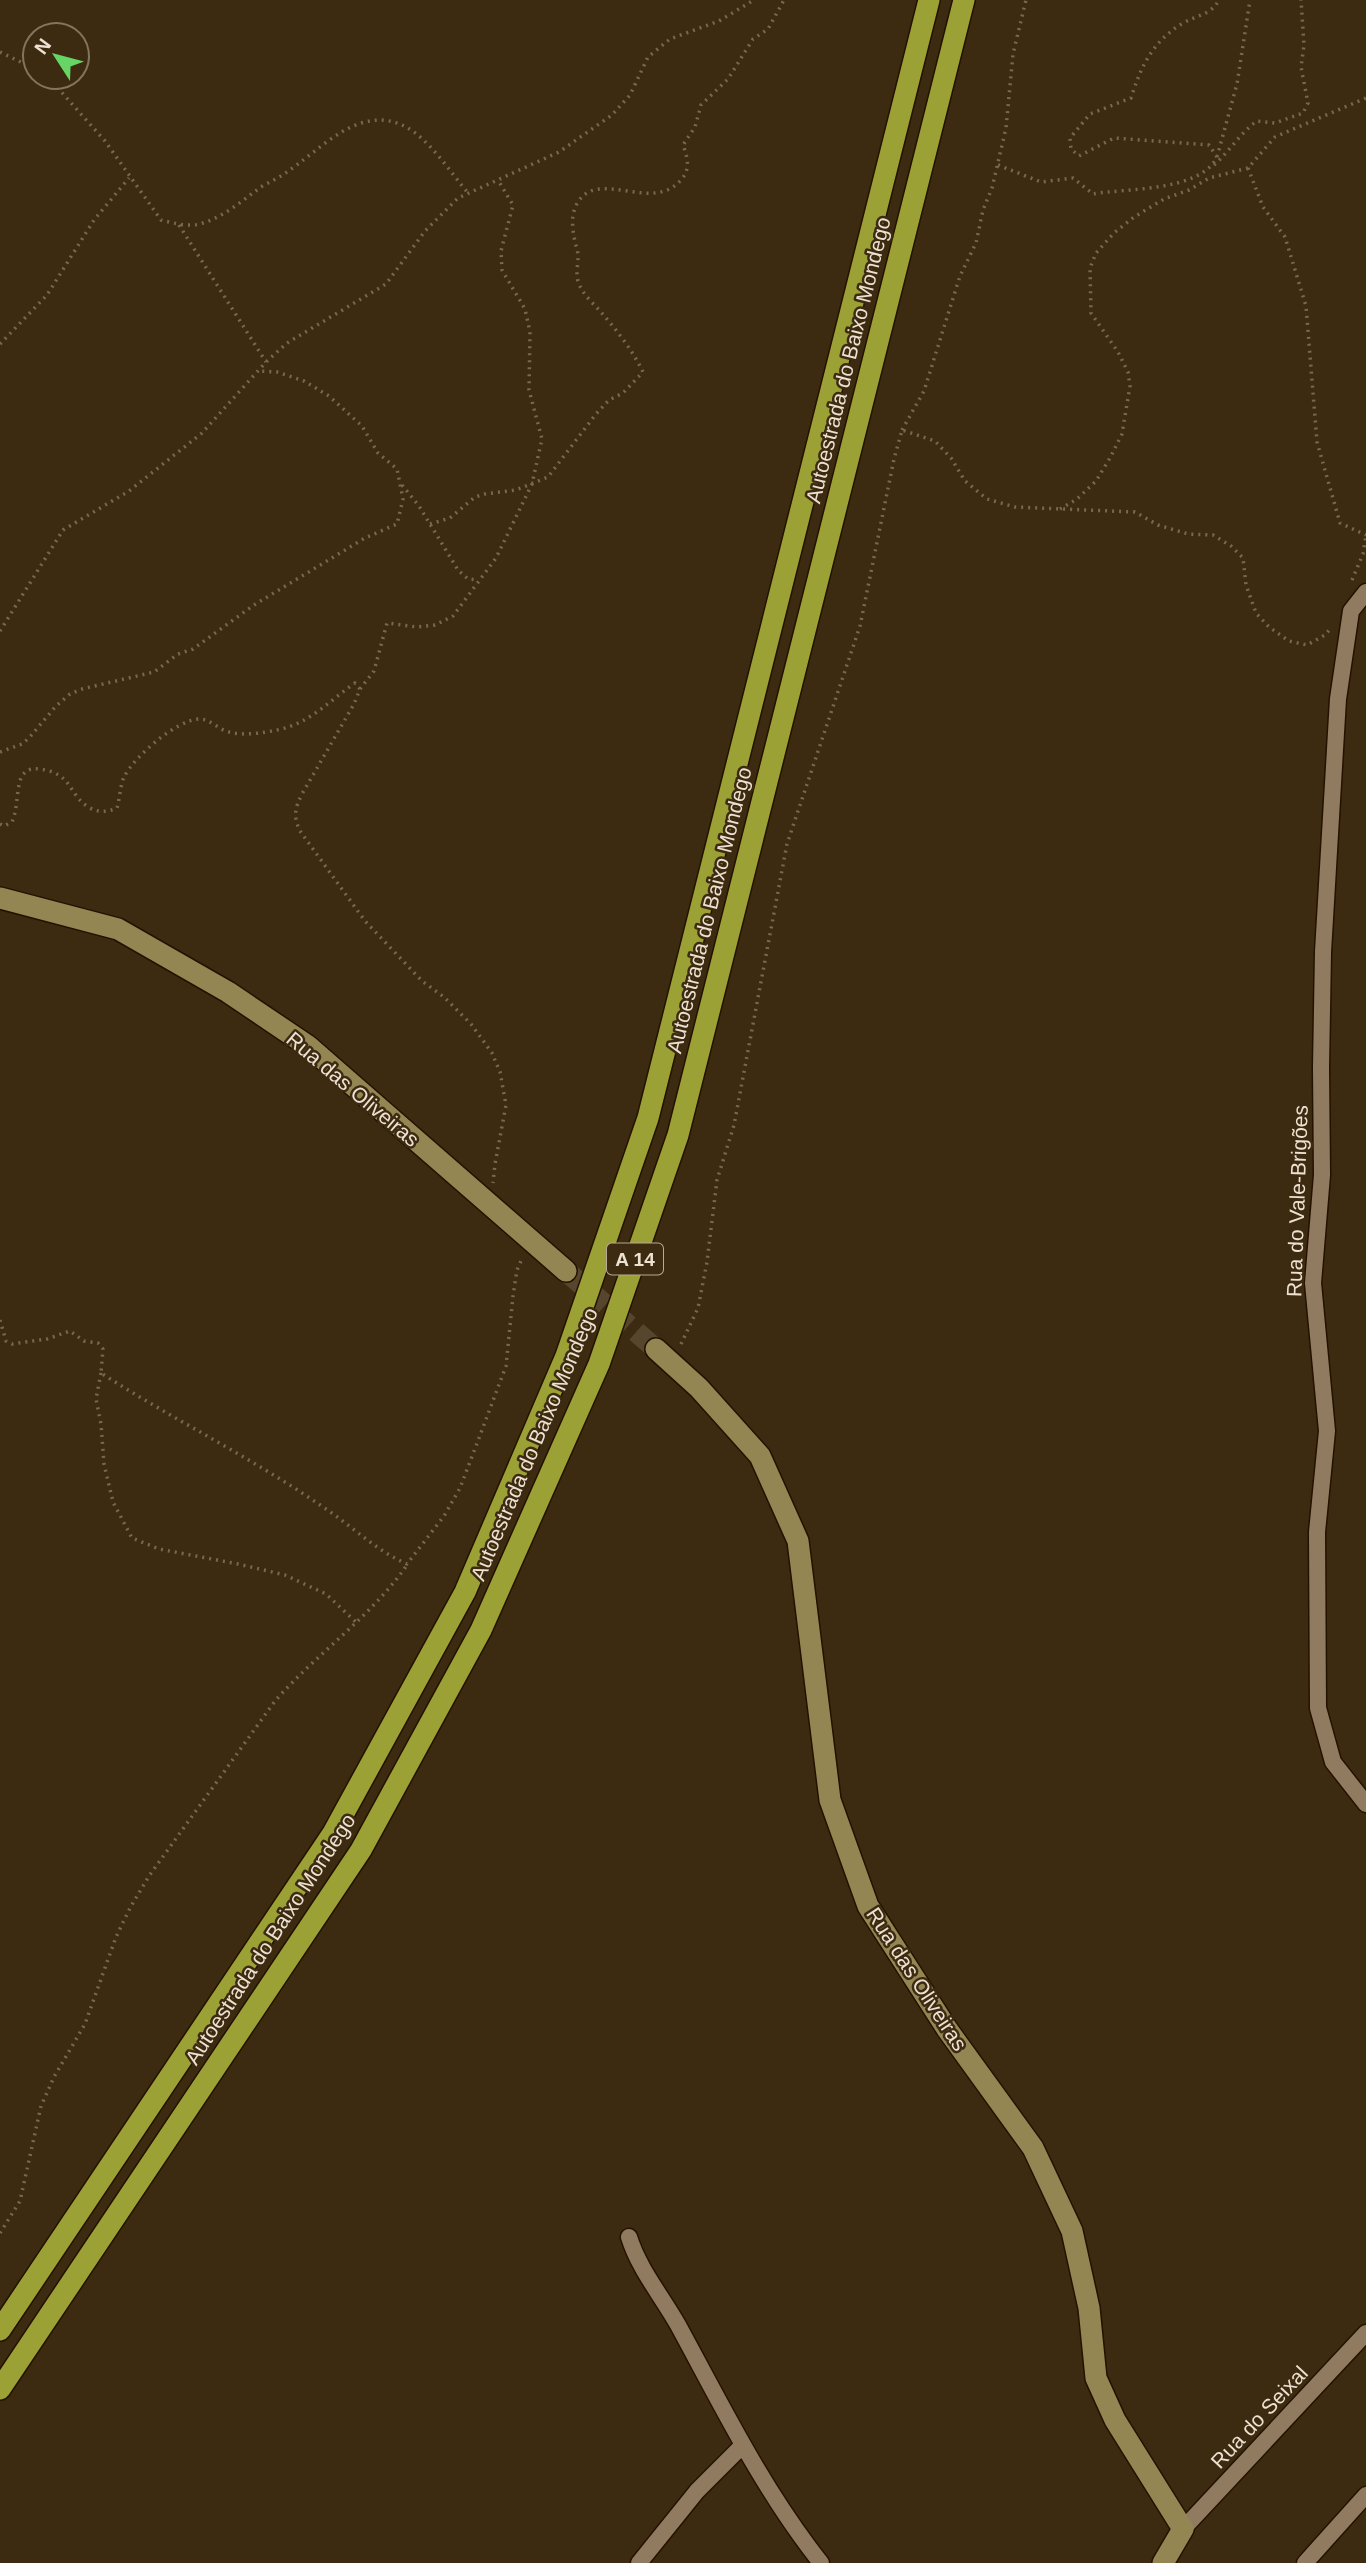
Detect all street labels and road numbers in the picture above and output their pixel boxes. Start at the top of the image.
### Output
street label: Autoestrada do Baixo Mondego [801,214,895,506]
street label: Autoestrada do Baixo Mondego [662,764,756,1056]
street label: Rua das Oliveiras [282,1027,424,1151]
street label: Rua do Vale-Brigões [1282,1105,1312,1297]
road number: A 14 [607,1244,663,1274]
street label: Autoestrada do Baixo Mondego [466,1304,602,1584]
street label: Autoestrada do Baixo Mondego [180,1809,360,2069]
street label: Rua das Oliveiras [862,1903,972,2055]
street label: Rua do Seixal [1206,2361,1312,2473]

